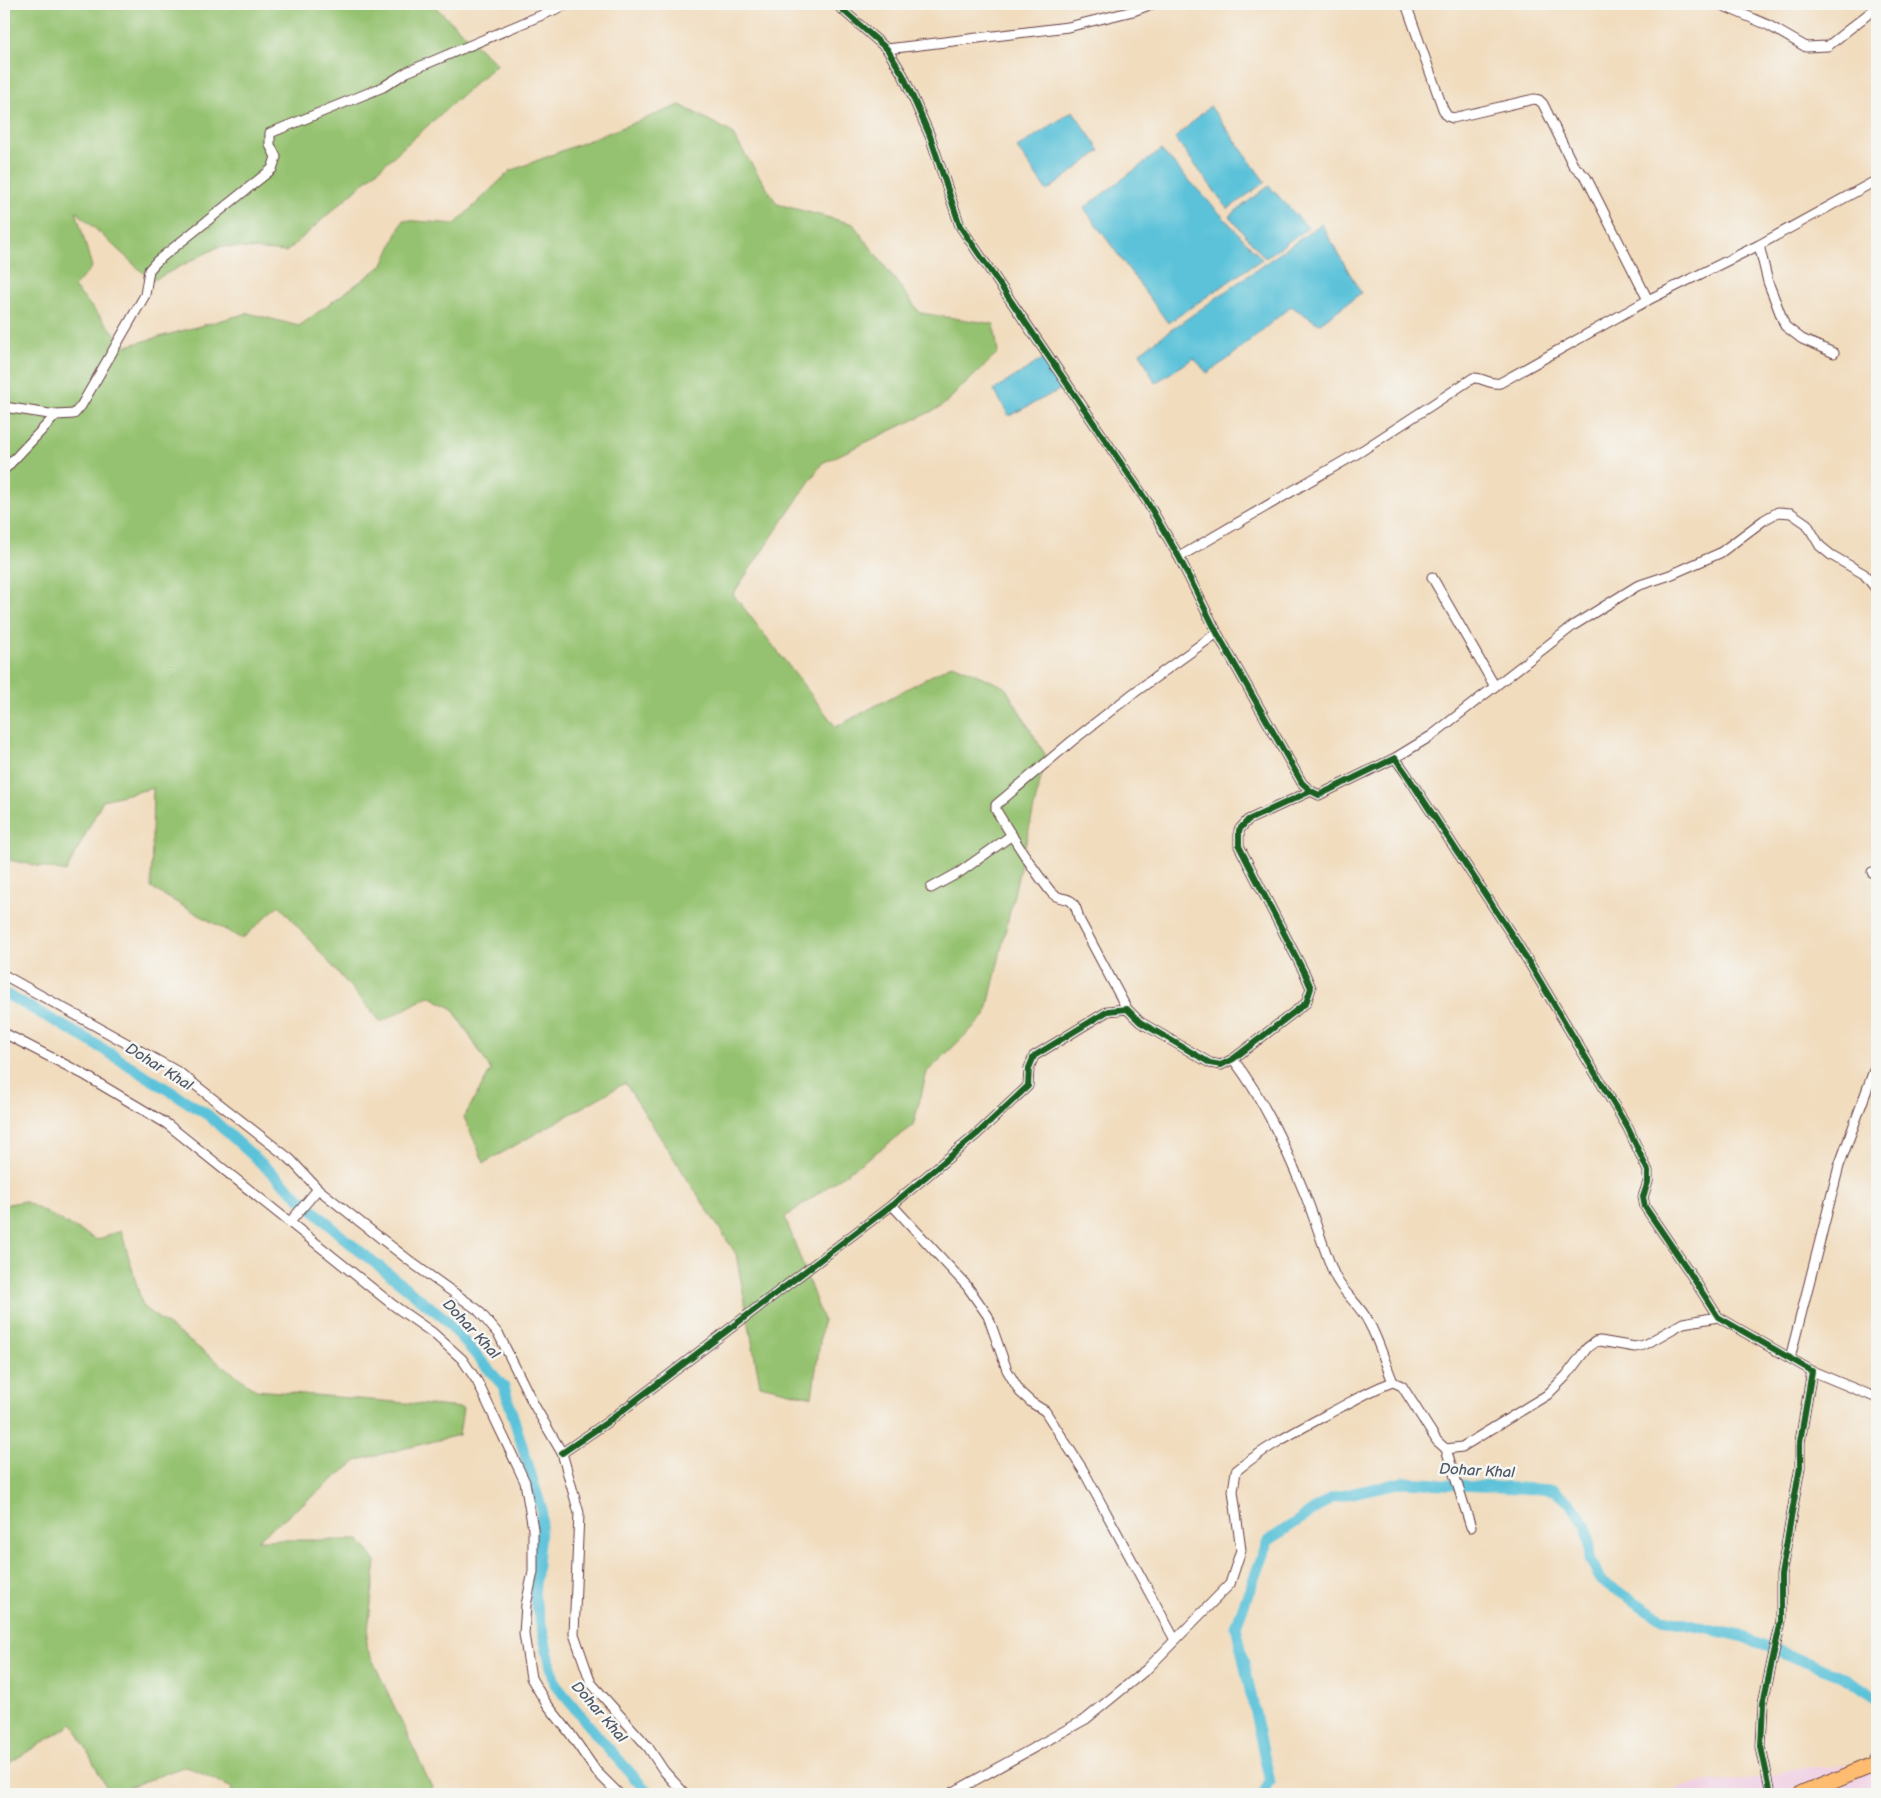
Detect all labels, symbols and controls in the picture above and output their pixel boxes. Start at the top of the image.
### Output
water label: Dohar Khal [122,1039,197,1095]
water label: Dohar Khal [438,1295,504,1363]
water label: Dohar Khal [1439,1460,1516,1482]
water label: Dohar Khal [567,1677,631,1747]

